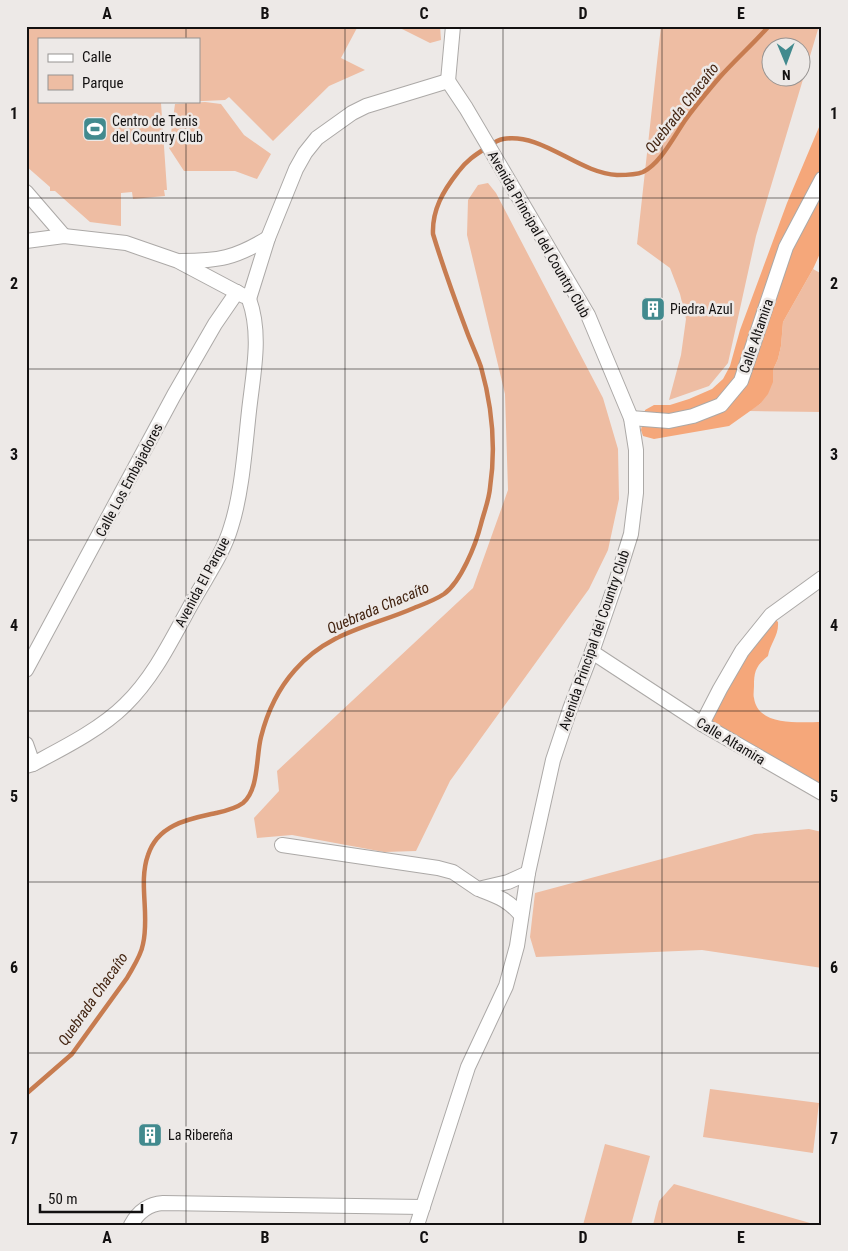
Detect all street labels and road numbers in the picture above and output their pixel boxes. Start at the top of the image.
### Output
street label: Avenida Principal del Country Club [485,148,593,320]
street label: Calle Altamira [736,297,776,375]
street label: Calle Los Embajadores [92,421,166,539]
street label: Avenida El Parque [172,534,233,630]
street label: Avenida Principal del Country Club [556,548,632,732]
street label: Calle Altamira [694,714,768,768]

